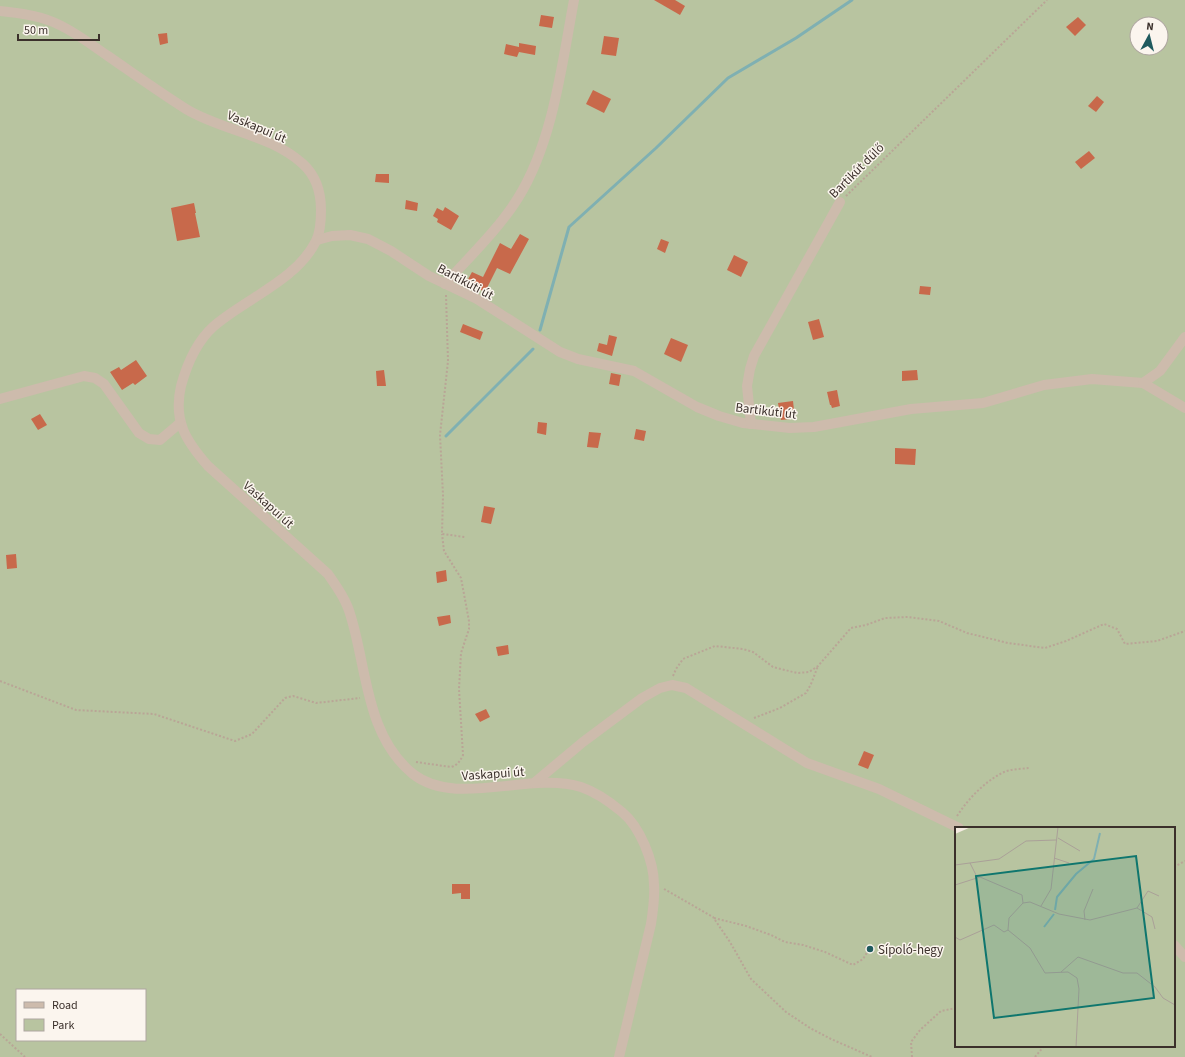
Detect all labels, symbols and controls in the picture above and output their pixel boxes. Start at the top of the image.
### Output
scale bar [18,16,99,42]
north arrow [1129,16,1169,56]
text: N [1146,19,1155,34]
text: 50 m [24,22,48,39]
street label: Vaskapui út [224,106,290,148]
street label: Bartikút dűlő [825,139,888,202]
street label: Bartikúti út [434,260,497,304]
street label: Bartikúti út [734,398,798,424]
street label: Vaskapui út [239,477,298,533]
street label: Vaskapui út [461,763,526,785]
inset map [955,827,1175,1047]
place label: Sípoló-hegy [878,941,943,959]
marker: Sípoló-hegy [865,944,875,954]
legend [16,989,146,1041]
text: Road [52,997,78,1014]
text: Park [52,1017,74,1034]

